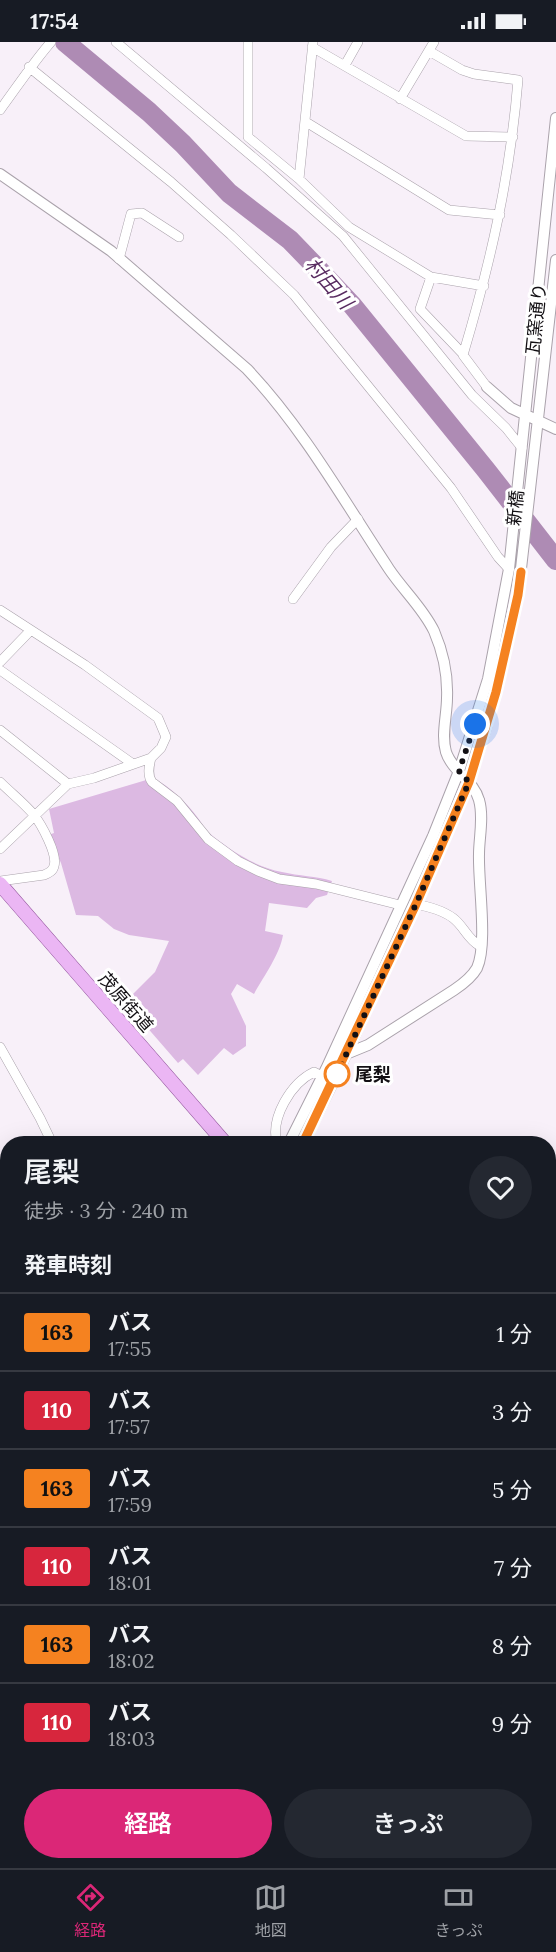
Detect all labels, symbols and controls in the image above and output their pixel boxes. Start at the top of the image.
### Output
text: 17:54 [30,7,79,35]
water label: 村田川 [300,252,359,315]
street label: 瓦窯通り [521,282,551,356]
street label: 新橋 [502,489,528,527]
your location [460,709,490,739]
street label: 茂原街道 [94,967,158,1037]
marker: 尾梨 [324,1061,350,1087]
place label: 尾梨 [355,1063,391,1086]
text: 尾梨 [24,1154,80,1190]
button: heart [469,1156,532,1219]
text: 徒歩 · 3 分 · 240 m [24,1198,188,1223]
text: 発車時刻 [24,1251,112,1279]
text: バス [108,1308,152,1336]
text: 163 [41,1319,73,1346]
text: 1 分 [496,1320,532,1348]
text: 17:55 [108,1336,151,1361]
text: バス [108,1386,152,1414]
text: 110 [42,1397,72,1424]
text: 3 分 [492,1398,532,1426]
text: 17:57 [108,1414,150,1439]
text: バス [108,1464,152,1492]
text: 163 [41,1475,73,1502]
text: 5 分 [492,1476,532,1504]
text: 17:59 [108,1492,152,1517]
text: バス [108,1542,152,1570]
text: 110 [42,1553,72,1580]
text: 7 分 [494,1554,532,1582]
text: 18:01 [108,1570,151,1595]
text: バス [108,1620,152,1648]
text: 163 [41,1631,73,1658]
text: 8 分 [492,1632,532,1660]
text: 18:02 [108,1648,155,1673]
text: バス [108,1698,152,1726]
text: 110 [42,1709,72,1736]
text: 9 分 [491,1710,532,1738]
text: 18:03 [108,1726,155,1751]
button: 経路 [24,1789,272,1858]
button: きっぷ [284,1789,532,1858]
tab: 経路 [74,1881,107,1941]
tab: 地図 [254,1881,287,1941]
tab: きっぷ [435,1881,482,1941]

